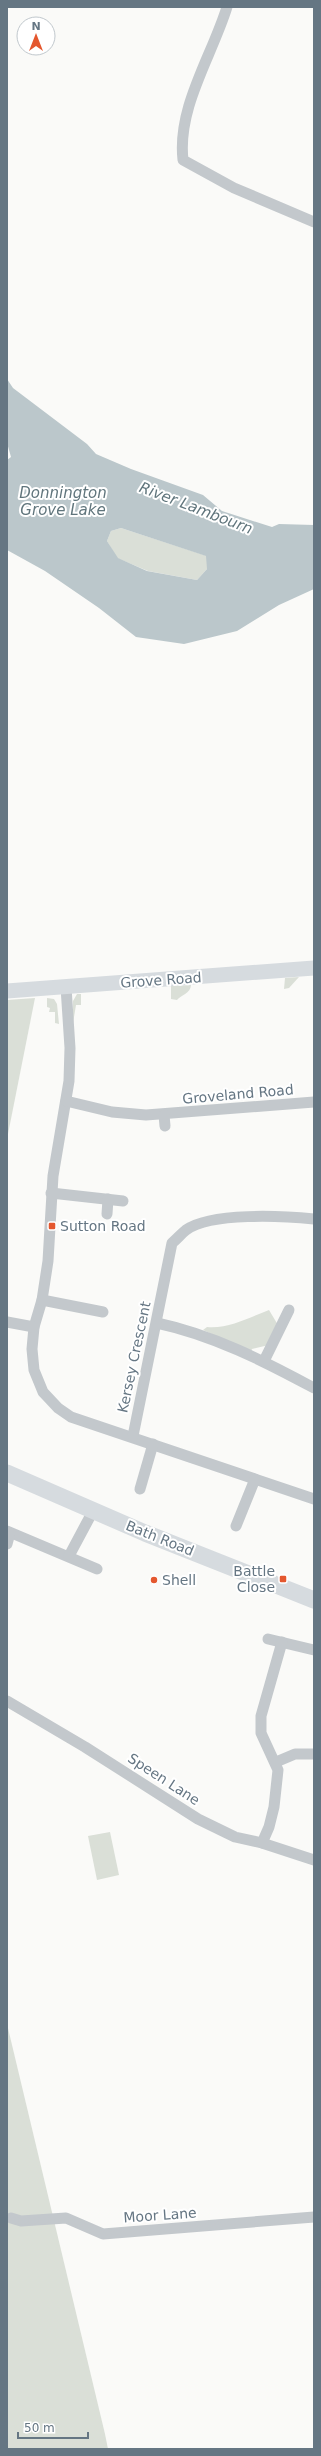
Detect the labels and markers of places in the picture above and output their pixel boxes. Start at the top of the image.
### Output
place label: Sutton Road [60,1218,146,1234]
marker: Sutton Road [47,1221,57,1231]
place label: Battle Close [233,1563,275,1595]
place label: Shell [162,1572,196,1588]
marker: Battle Close [278,1574,288,1584]
marker: Shell [149,1575,159,1585]

